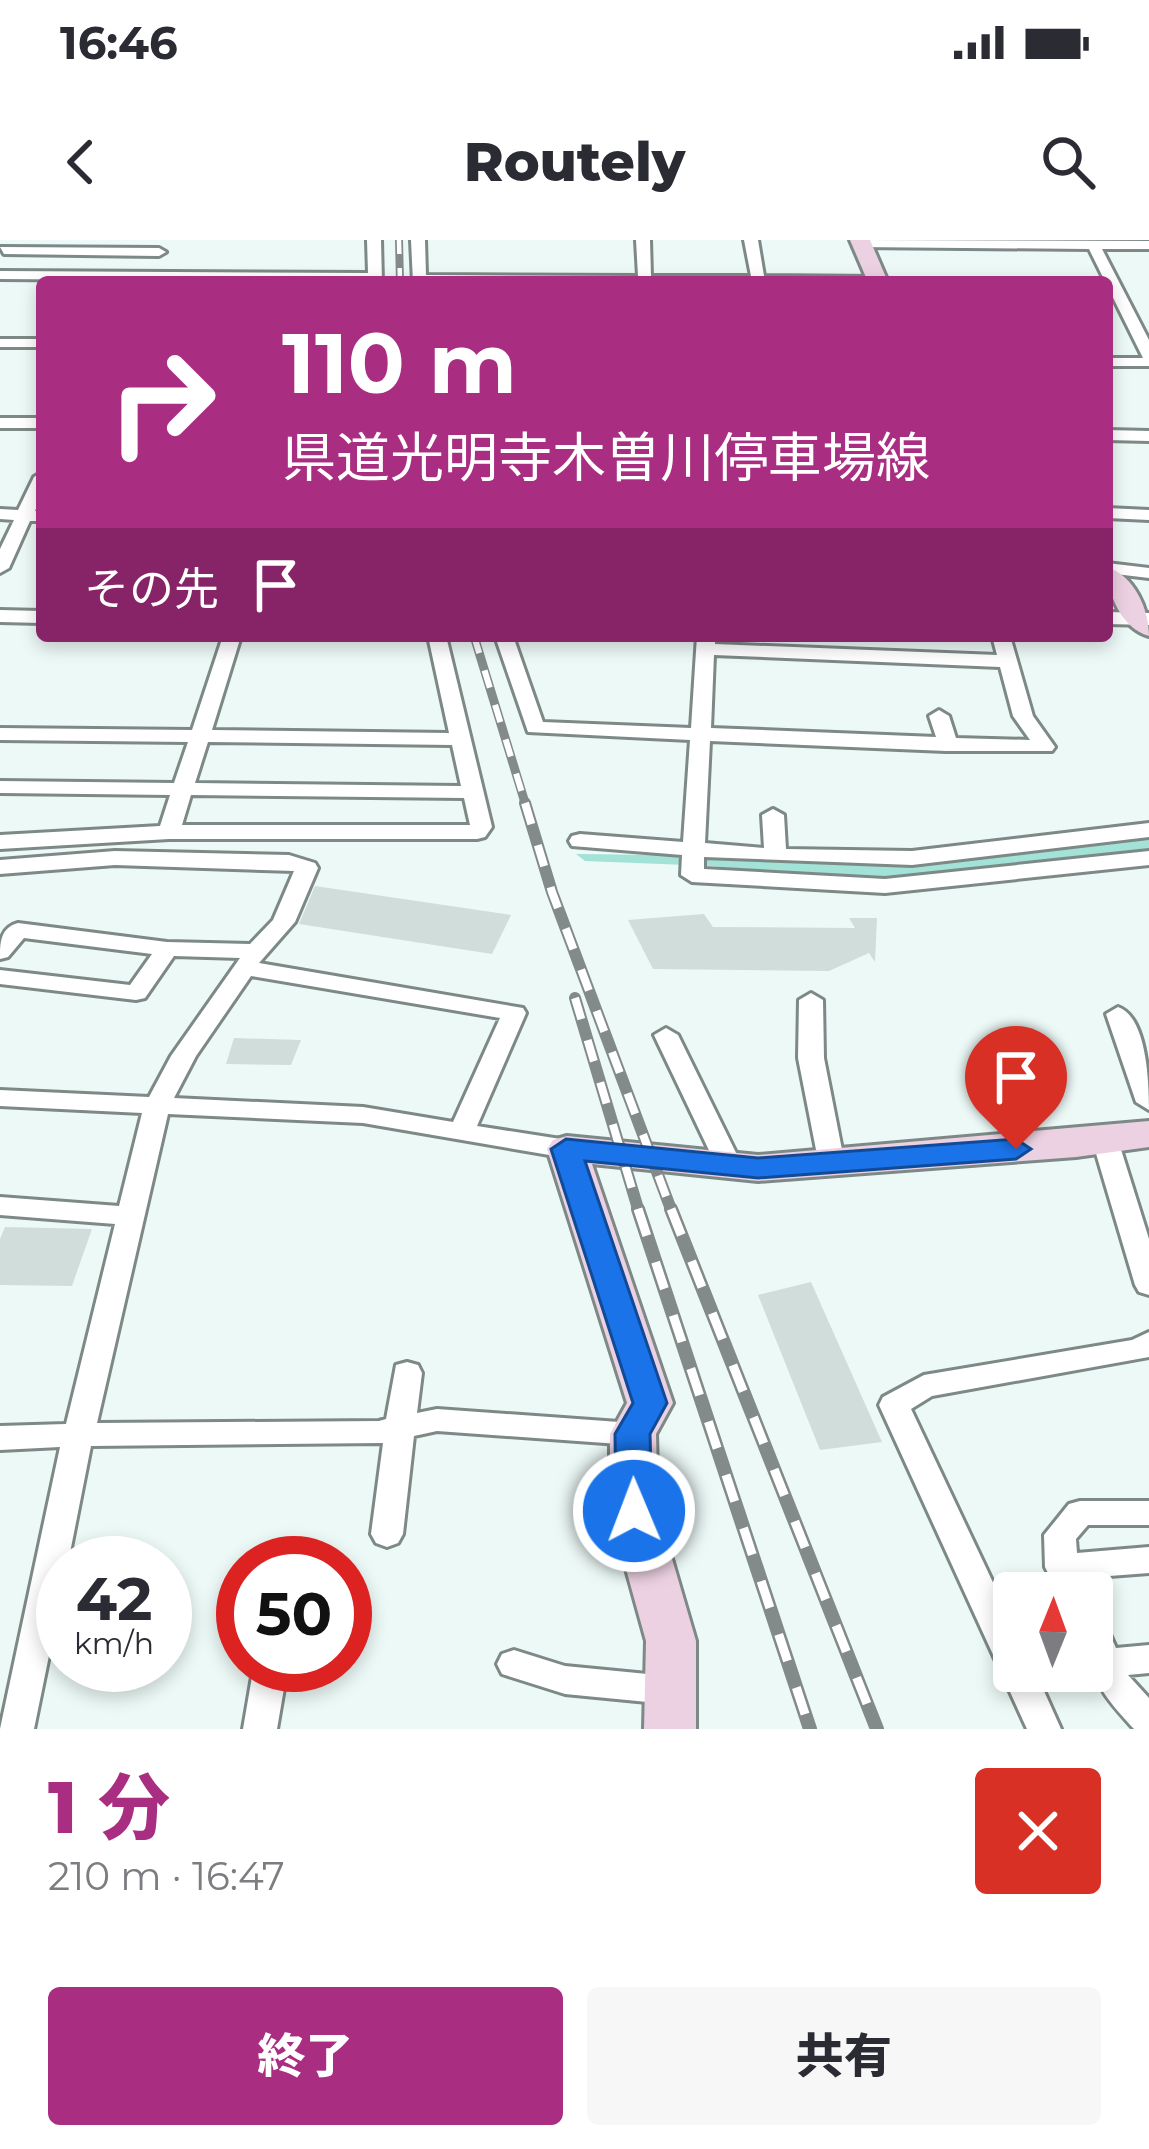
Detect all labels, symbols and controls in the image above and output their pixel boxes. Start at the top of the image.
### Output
text: 16:46 [60,15,178,70]
icon: back [48,129,114,195]
text: Routely [464,129,685,195]
icon: search [1035,129,1101,195]
text: 110 m [282,312,517,414]
icon: right [84,324,240,480]
text: 県道光明寺木曽川停車場線 [282,425,930,491]
icon: arrive [243,552,309,618]
text: その先 [84,561,219,616]
pin [965,1026,1067,1149]
icon: arrive [983,1044,1049,1110]
position arrow [571,1448,697,1574]
speed limit sign: 50 [216,1536,372,1692]
text: 42 [76,1562,152,1635]
north arrow [993,1572,1113,1692]
map controls [993,1572,1113,1692]
text: km/h [74,1625,154,1662]
text: 1 分 [48,1763,170,1851]
button: close [975,1768,1101,1894]
text: 210 m · 16:47 [48,1852,285,1900]
button: 終了 [48,1987,563,2125]
button: 共有 [587,1987,1101,2125]

